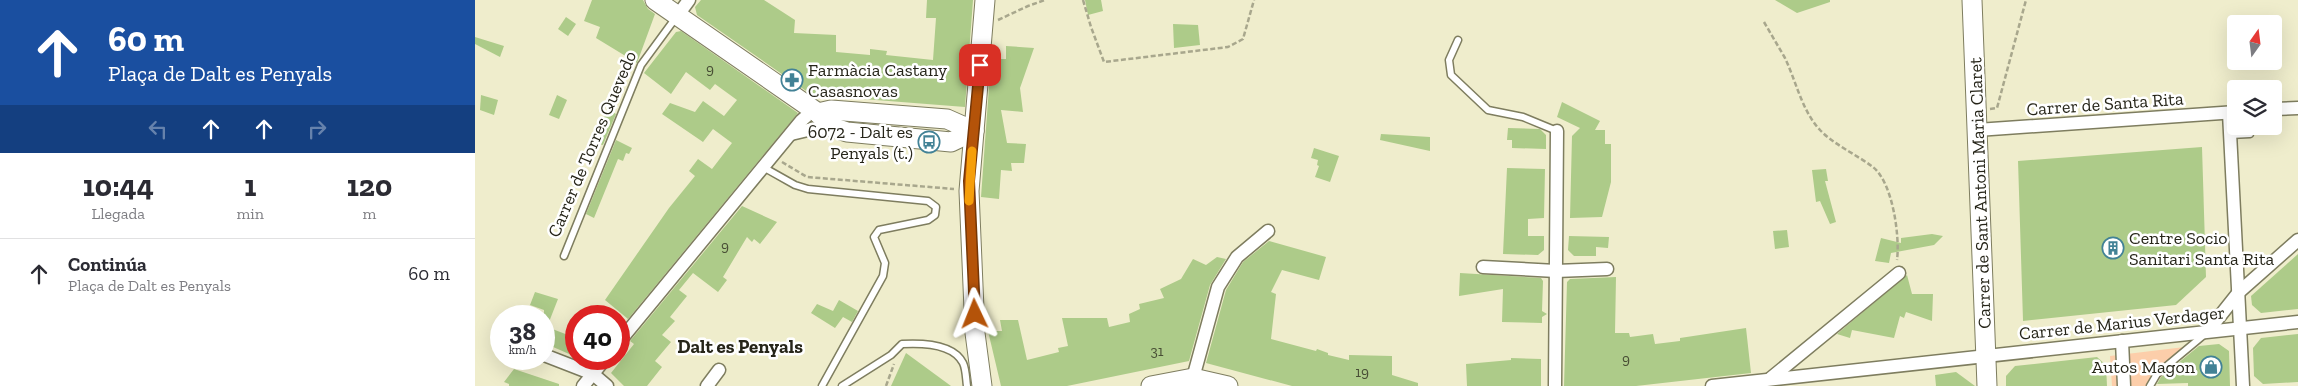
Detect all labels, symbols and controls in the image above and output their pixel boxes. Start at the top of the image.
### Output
north arrow [2227,15,2283,70]
map controls [2227,15,2282,135]
text: 60 m [108,18,184,60]
icon: ahead [25,20,90,85]
pin [959,44,1001,86]
street label: Carrer de Torres Quevedo [543,48,641,240]
icon: arrive [966,51,994,79]
street label: Carrer de Sant Antoni Maria Claret [1964,57,1996,329]
place label: Farmàcia Castany Casasnovas [808,59,948,102]
text: Plaça de Dalt es Penyals [108,60,332,87]
house number: 9 [706,60,714,78]
pharmacy icon: Farmàcia Castany Casasnovas [780,68,804,92]
button: layers [2227,80,2282,135]
street label: Carrer de Santa Rita [2026,88,2185,120]
icon: left [144,115,172,143]
icon: ahead [197,115,225,143]
icon: ahead [250,115,278,143]
icon: right [303,115,331,143]
place label: 6072 - Dalt es Penyals (t.) [808,121,913,164]
bus stop icon: 6072 - Dalt es Penyals (t.) [917,130,941,154]
text: 10:44 [83,168,154,204]
text: 1 [244,168,256,204]
text: 120 [347,168,392,204]
text: Llegada [92,204,145,223]
text: min [237,204,264,223]
text: m [363,204,376,223]
place label: Centre Socio Sanitari Santa Rita [2129,227,2275,270]
building icon: Centre Socio Sanitari Santa Rita [2101,236,2125,260]
house number: 9 [721,237,729,255]
text: Continúa [68,253,147,276]
icon: ahead [25,260,53,288]
text: 60 m [408,262,450,285]
text: Plaça de Dalt es Penyals [68,276,231,295]
position arrow [948,287,1000,339]
street label: Carrer de Marius Verdager [2018,301,2226,345]
speed limit sign: 40 [565,305,630,370]
text: 38 [509,316,536,346]
district label: Dalt es Penyals [677,335,803,358]
house number: 31 [1150,342,1164,360]
text: km/h [509,343,536,357]
house number: 9 [1622,350,1630,368]
shop icon: Autos Magon [2199,355,2223,379]
place label: Autos Magon [2092,356,2196,378]
house number: 19 [1355,363,1369,381]

